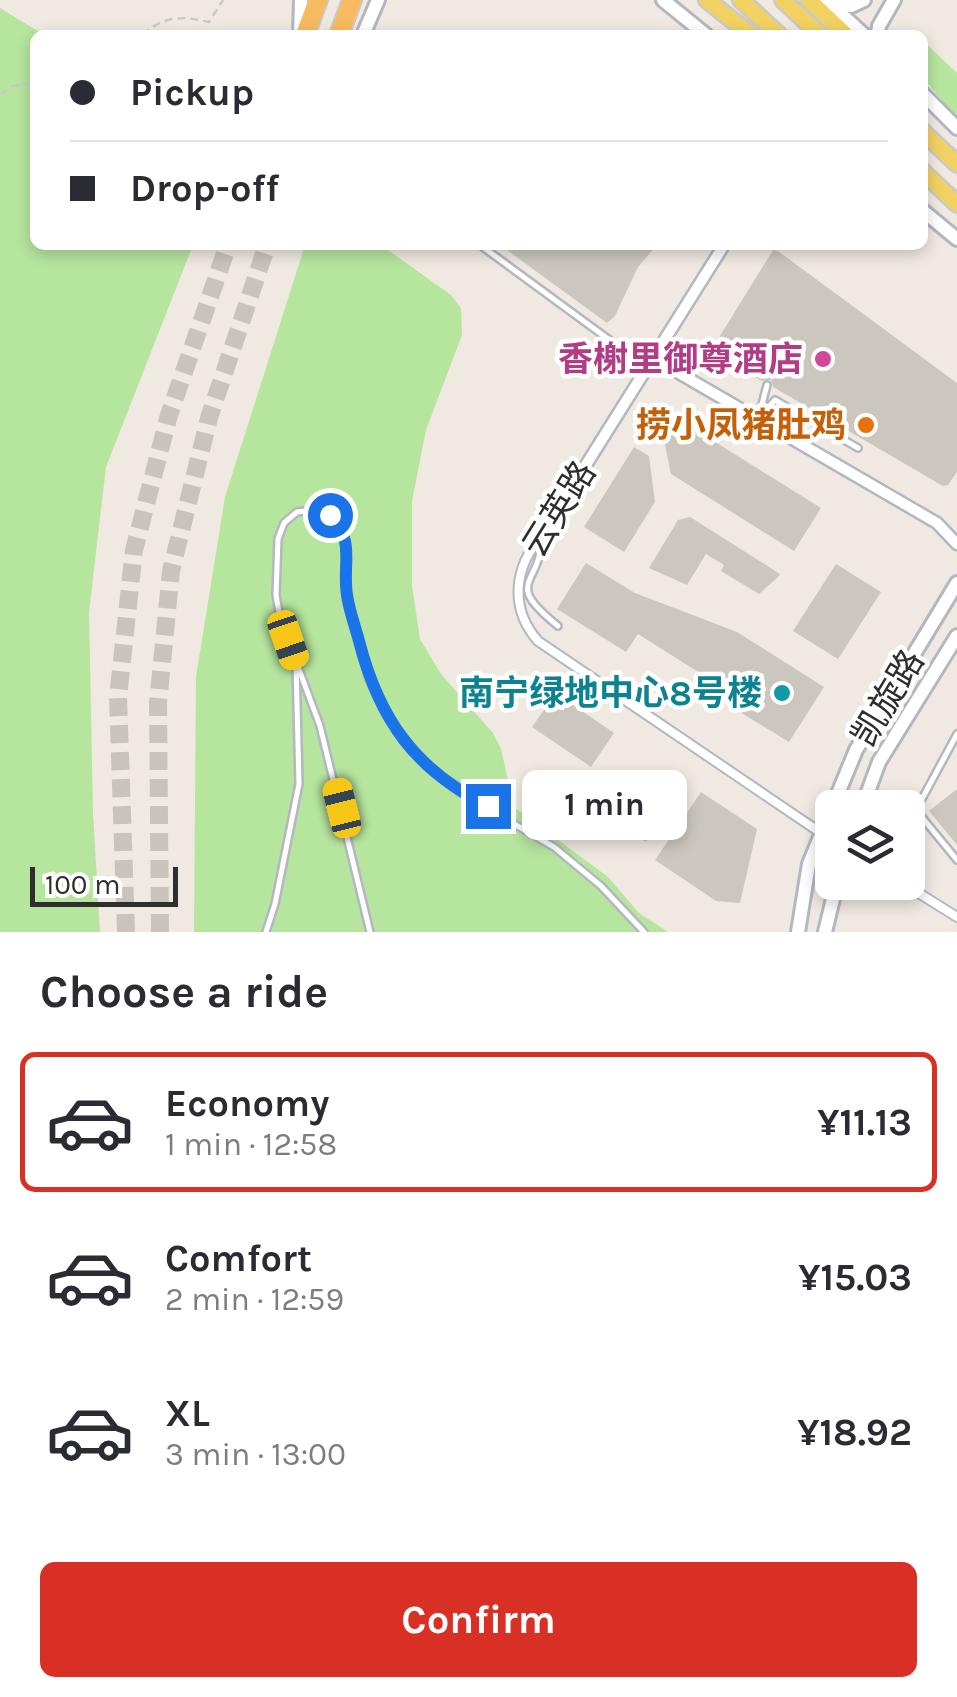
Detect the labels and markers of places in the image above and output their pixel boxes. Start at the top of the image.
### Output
place label: 香榭里御尊酒店 [558,339,803,380]
marker: 香榭里御尊酒店 [812,348,834,370]
place label: 捞小凤猪肚鸡 [636,405,846,446]
marker: 捞小凤猪肚鸡 [855,414,877,436]
place label: 南宁绿地中心8号楼 [459,673,762,714]
marker: 南宁绿地中心8号楼 [771,682,793,704]

